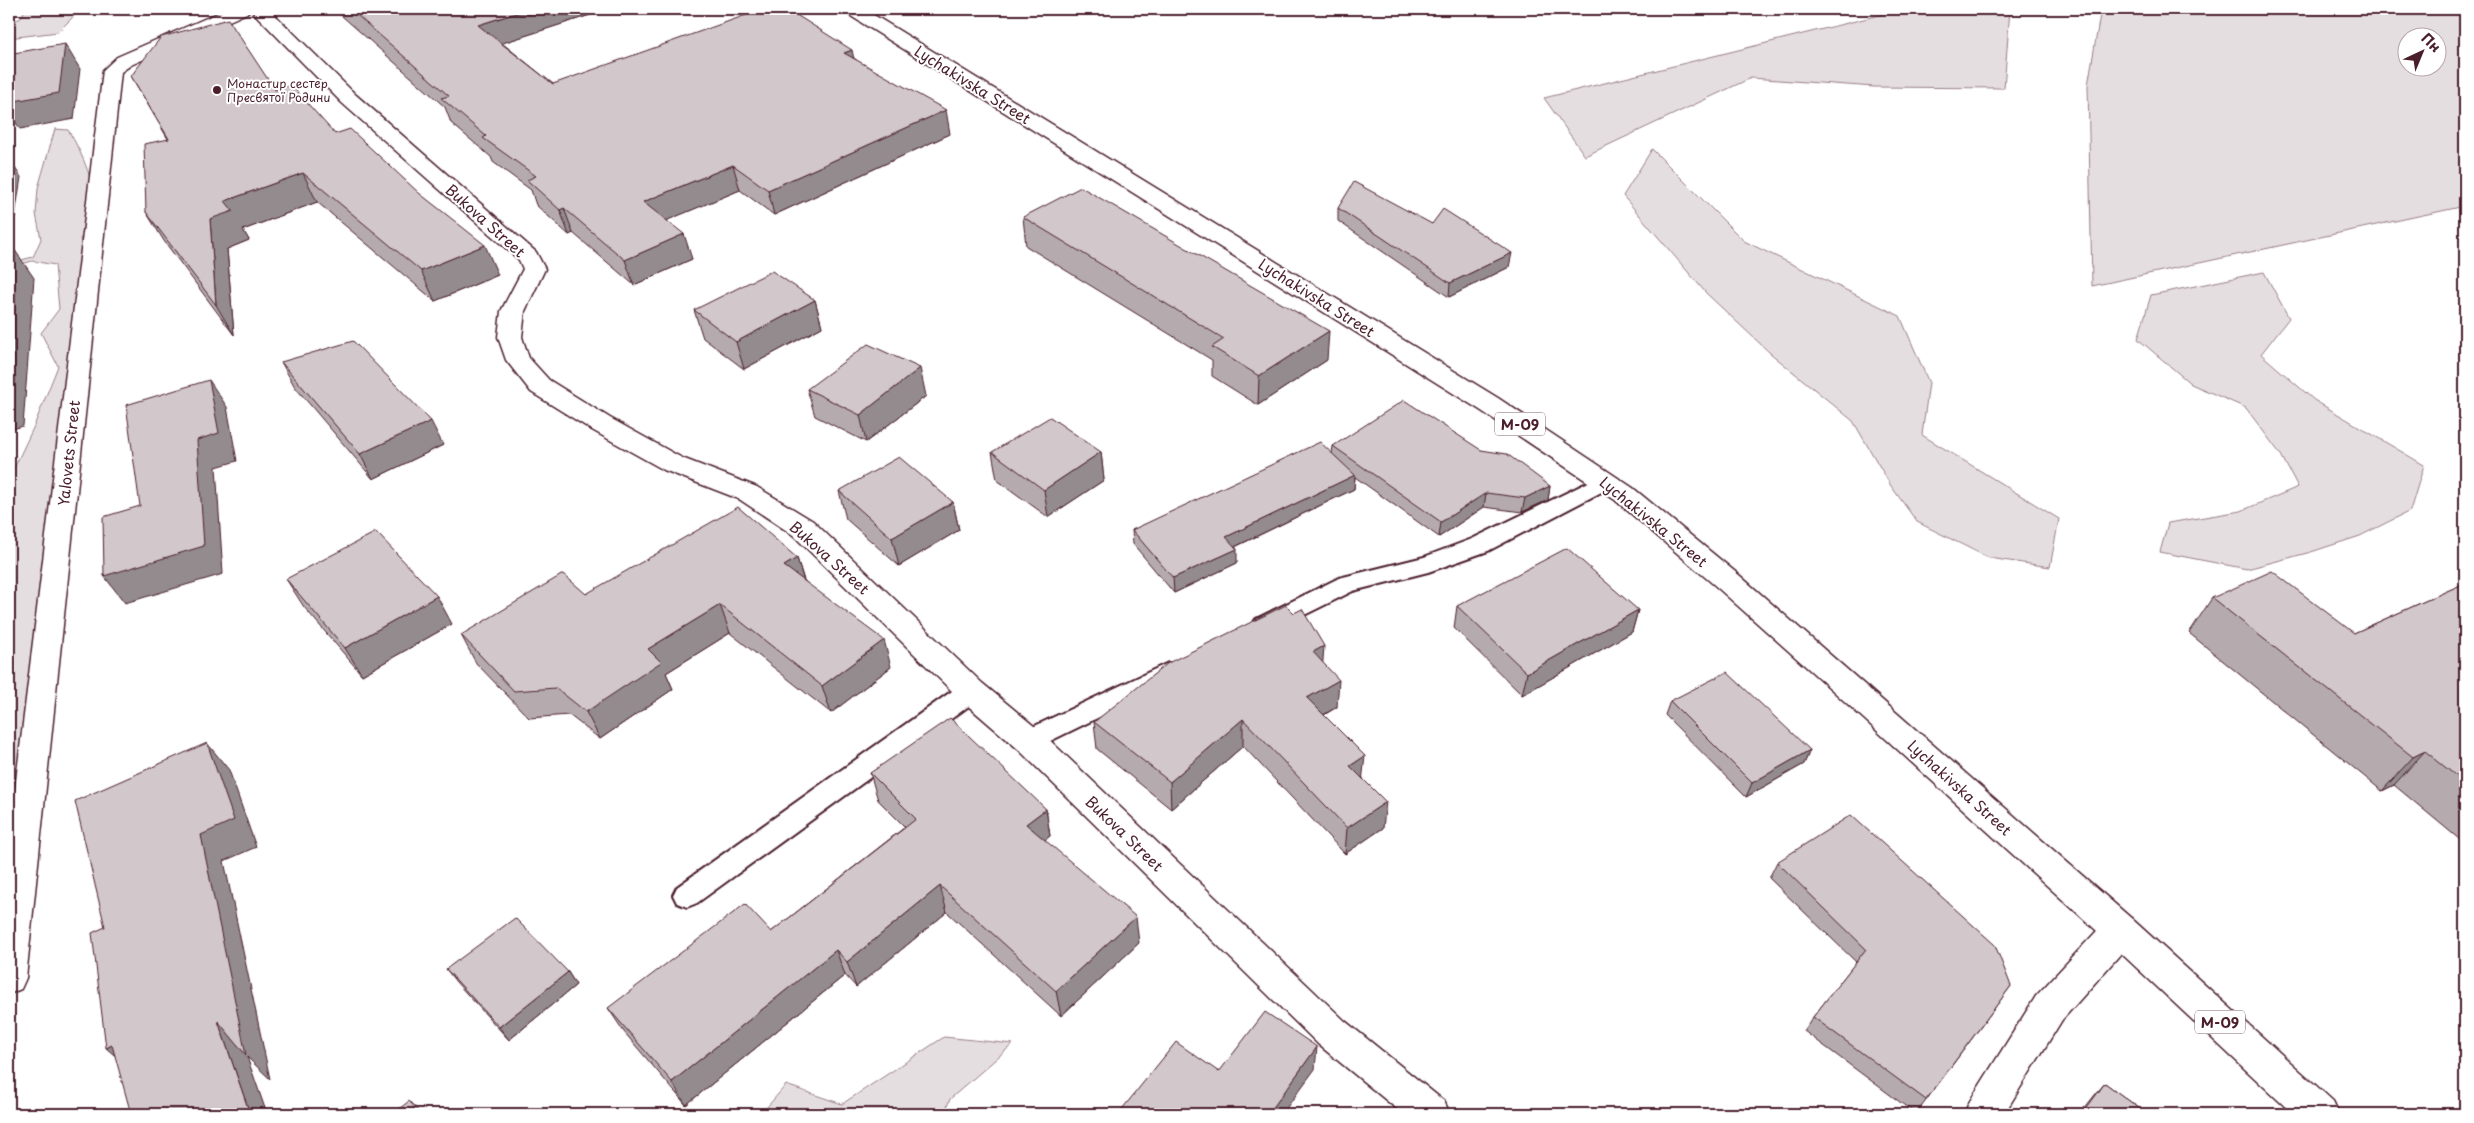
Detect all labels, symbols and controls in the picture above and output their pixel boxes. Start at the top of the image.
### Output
north arrow [2396,28,2446,78]
text: Пн [2417,28,2446,57]
street label: Lychakivska Street [910,39,1036,129]
place label: Монастир сестер Пресвятої Родини [227,74,330,106]
marker: Монастир сестер Пресвятої Родини [211,84,223,96]
street label: Bukova Street [441,178,531,262]
street label: Lychakivska Street [1254,252,1380,342]
street label: Yalovets Street [51,399,85,507]
road number: М-09 [1495,412,1545,436]
street label: Lychakivska Street [1595,470,1713,572]
street label: Bukova Street [785,515,875,599]
street label: Lychakivska Street [1903,734,2017,840]
street label: Bukova Street [1081,790,1169,876]
road number: М-09 [2195,1010,2245,1034]

